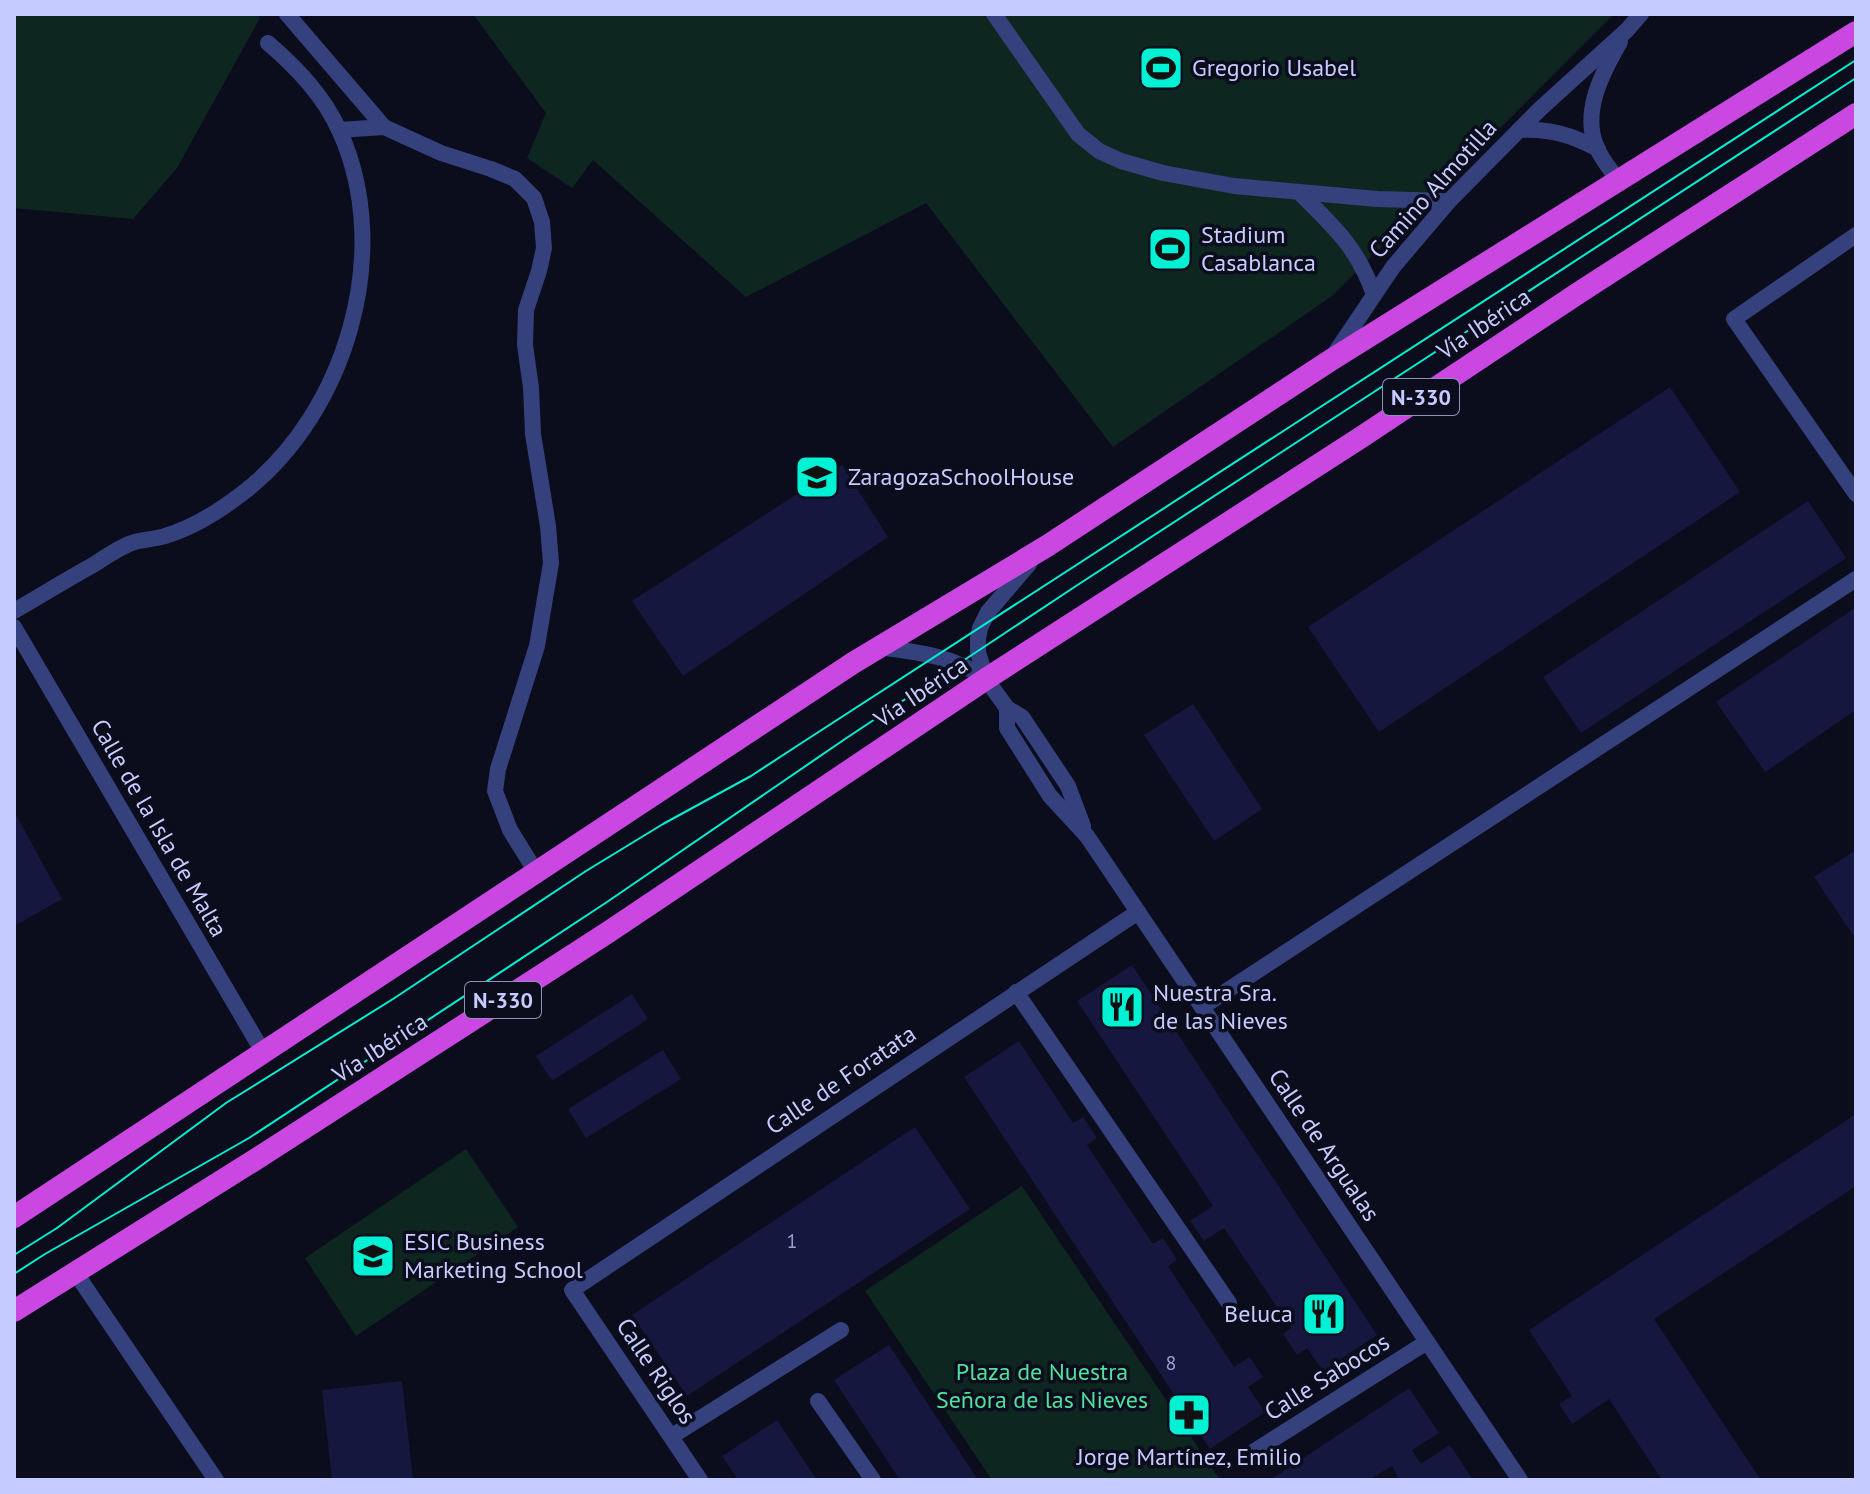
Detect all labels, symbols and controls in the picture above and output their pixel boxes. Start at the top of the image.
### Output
sports icon: Gregorio Usabel [1137,44,1185,92]
place label: Gregorio Usabel [1192,52,1356,83]
street label: Camino Almotilla [1362,113,1503,265]
place label: Stadium Casablanca [1201,219,1316,278]
sports icon: Stadium Casablanca [1146,225,1194,273]
street label: Vía Ibérica [1430,281,1537,367]
road number: N-330 [1383,379,1459,415]
school or university icon: ZaragozaSchoolHouse [793,453,841,501]
place label: ZaragozaSchoolHouse [848,461,1074,492]
street label: Vía Ibérica [867,649,974,735]
street label: Calle de la Isla de Malta [84,713,234,942]
place label: Nuestra Sra. de las Nieves [1153,977,1288,1036]
road number: N-330 [465,982,541,1018]
restaurant icon: Nuestra Sra. de las Nieves [1098,983,1146,1031]
street label: Vía Ibérica [326,1006,433,1090]
street label: Calle de Foratata [760,1018,922,1141]
street label: Calle de Argualas [1262,1062,1387,1227]
place label: ESIC Business Marketing School [404,1226,583,1285]
house number: 1 [787,1228,797,1254]
school or university icon: ESIC Business Marketing School [349,1232,397,1280]
restaurant icon: Beluca [1300,1290,1348,1338]
place label: Beluca [1224,1298,1293,1329]
street label: Calle Riglos [610,1312,703,1430]
street label: Calle Sabocos [1259,1326,1395,1427]
house number: 8 [1166,1350,1176,1376]
park label: Plaza de Nuestra Señora de las Nieves [936,1356,1148,1415]
pharmacy icon: Jorge Martínez, Emilio [1165,1391,1213,1439]
place label: Jorge Martínez, Emilio [1076,1441,1301,1472]

